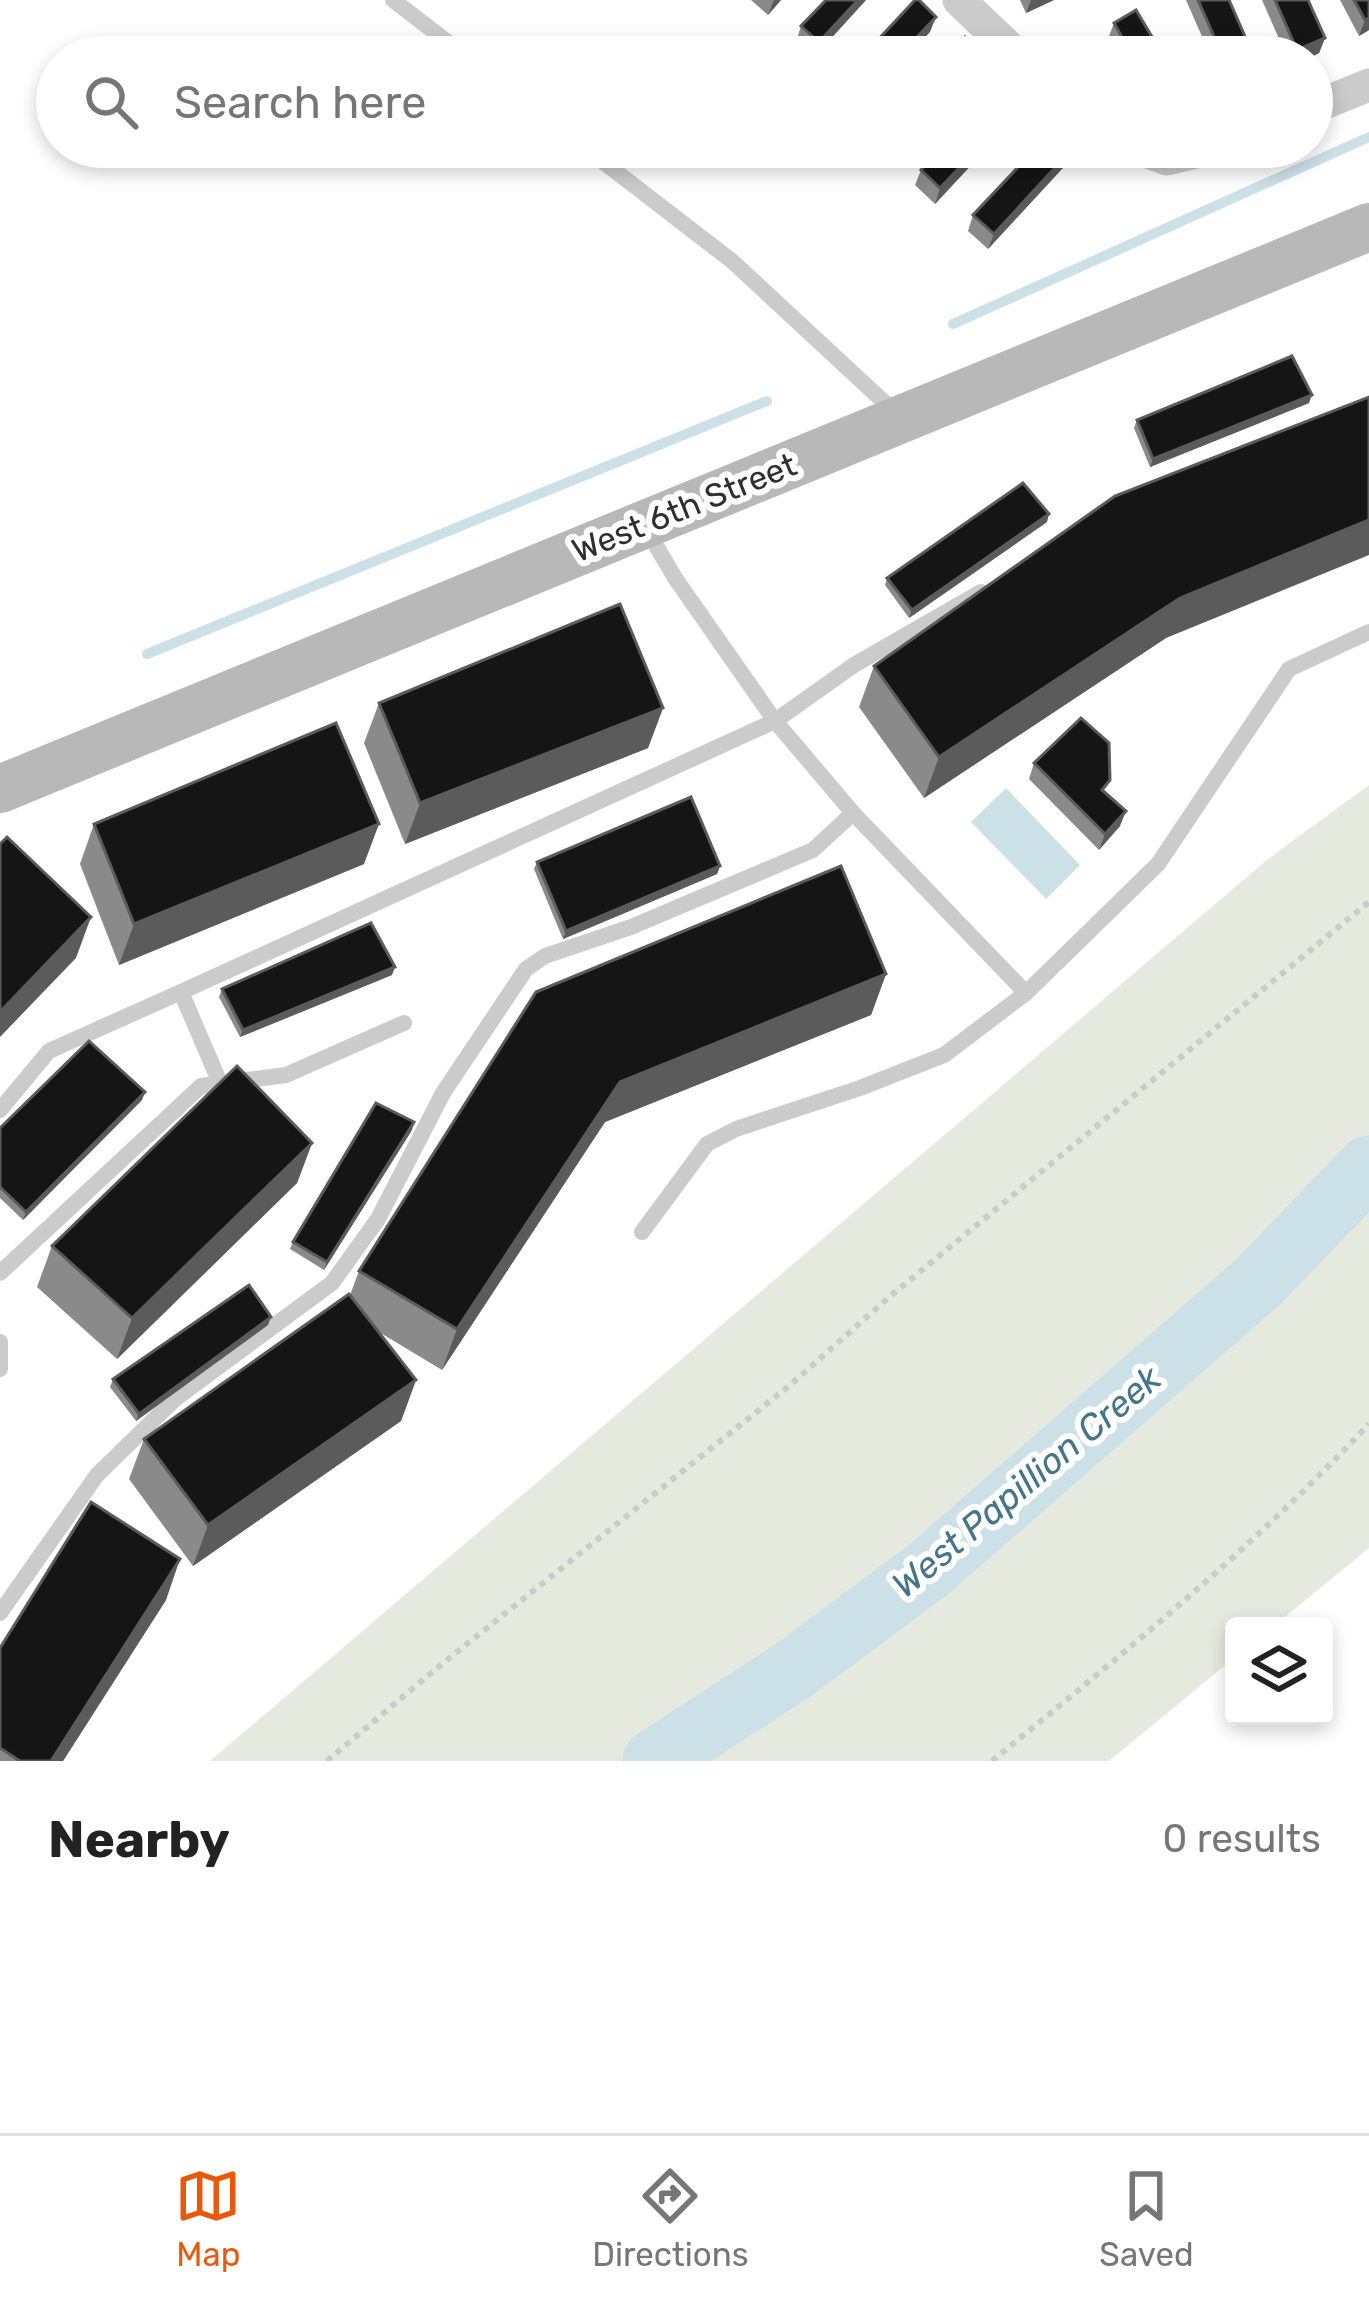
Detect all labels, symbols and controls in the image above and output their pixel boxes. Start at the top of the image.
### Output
search box [36,36,1333,168]
icon: search [78,69,144,135]
text: Search here [174,76,426,129]
street label: West 6th Street [566,445,802,570]
water label: West Papillion Creek [883,1356,1170,1606]
map controls [1225,1617,1333,1725]
button: layers [1225,1617,1333,1725]
text: Nearby [48,1809,230,1870]
text: 0 results [1162,1816,1321,1862]
tab: Map [175,2163,241,2274]
tab: Directions [592,2163,749,2274]
tab: Saved [1099,2163,1194,2274]

